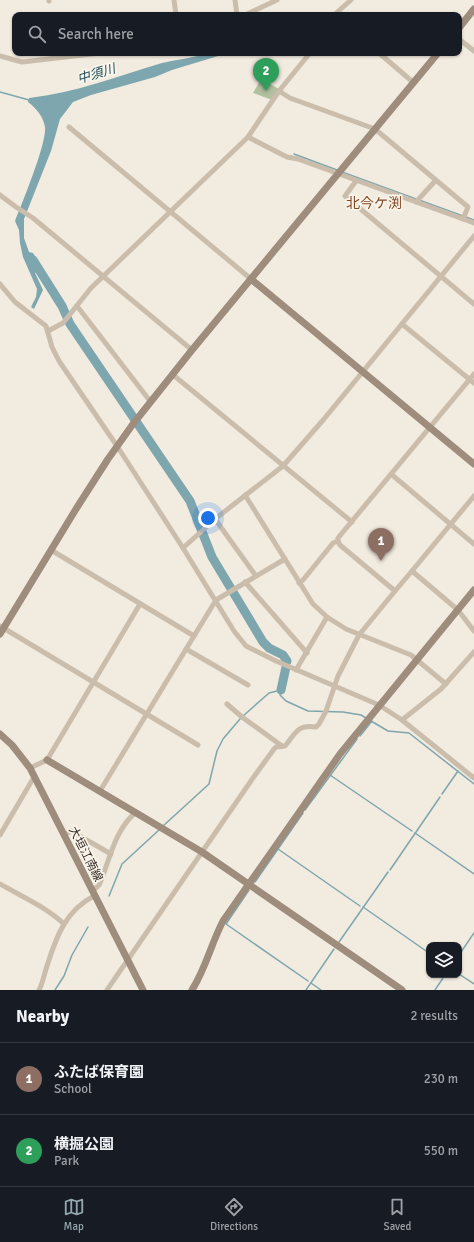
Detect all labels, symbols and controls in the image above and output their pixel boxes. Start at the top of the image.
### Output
search box [12,12,462,56]
icon: search [26,23,48,45]
text: Search here [58,25,134,43]
pin: 2 [253,58,279,91]
water label: 中須川 [75,60,119,87]
district label: 北今ケ渕 [346,195,402,212]
your location [198,508,218,528]
pin: 1 [368,528,394,561]
street label: 大垣江南線 [65,824,106,884]
map controls [426,942,462,978]
button: layers [426,942,462,978]
text: Nearby [16,1006,69,1027]
text: 2 results [410,1008,458,1024]
text: ふたば保育園 [54,1063,144,1081]
text: 1 [25,1071,33,1087]
text: 230 m [424,1071,458,1087]
text: School [54,1081,92,1097]
text: 横掘公園 [54,1135,114,1153]
text: 2 [25,1143,33,1159]
text: 550 m [424,1143,458,1159]
text: Park [54,1153,79,1169]
tab: Map [63,1196,85,1233]
tab: Directions [210,1196,258,1233]
tab: Saved [384,1196,411,1233]

